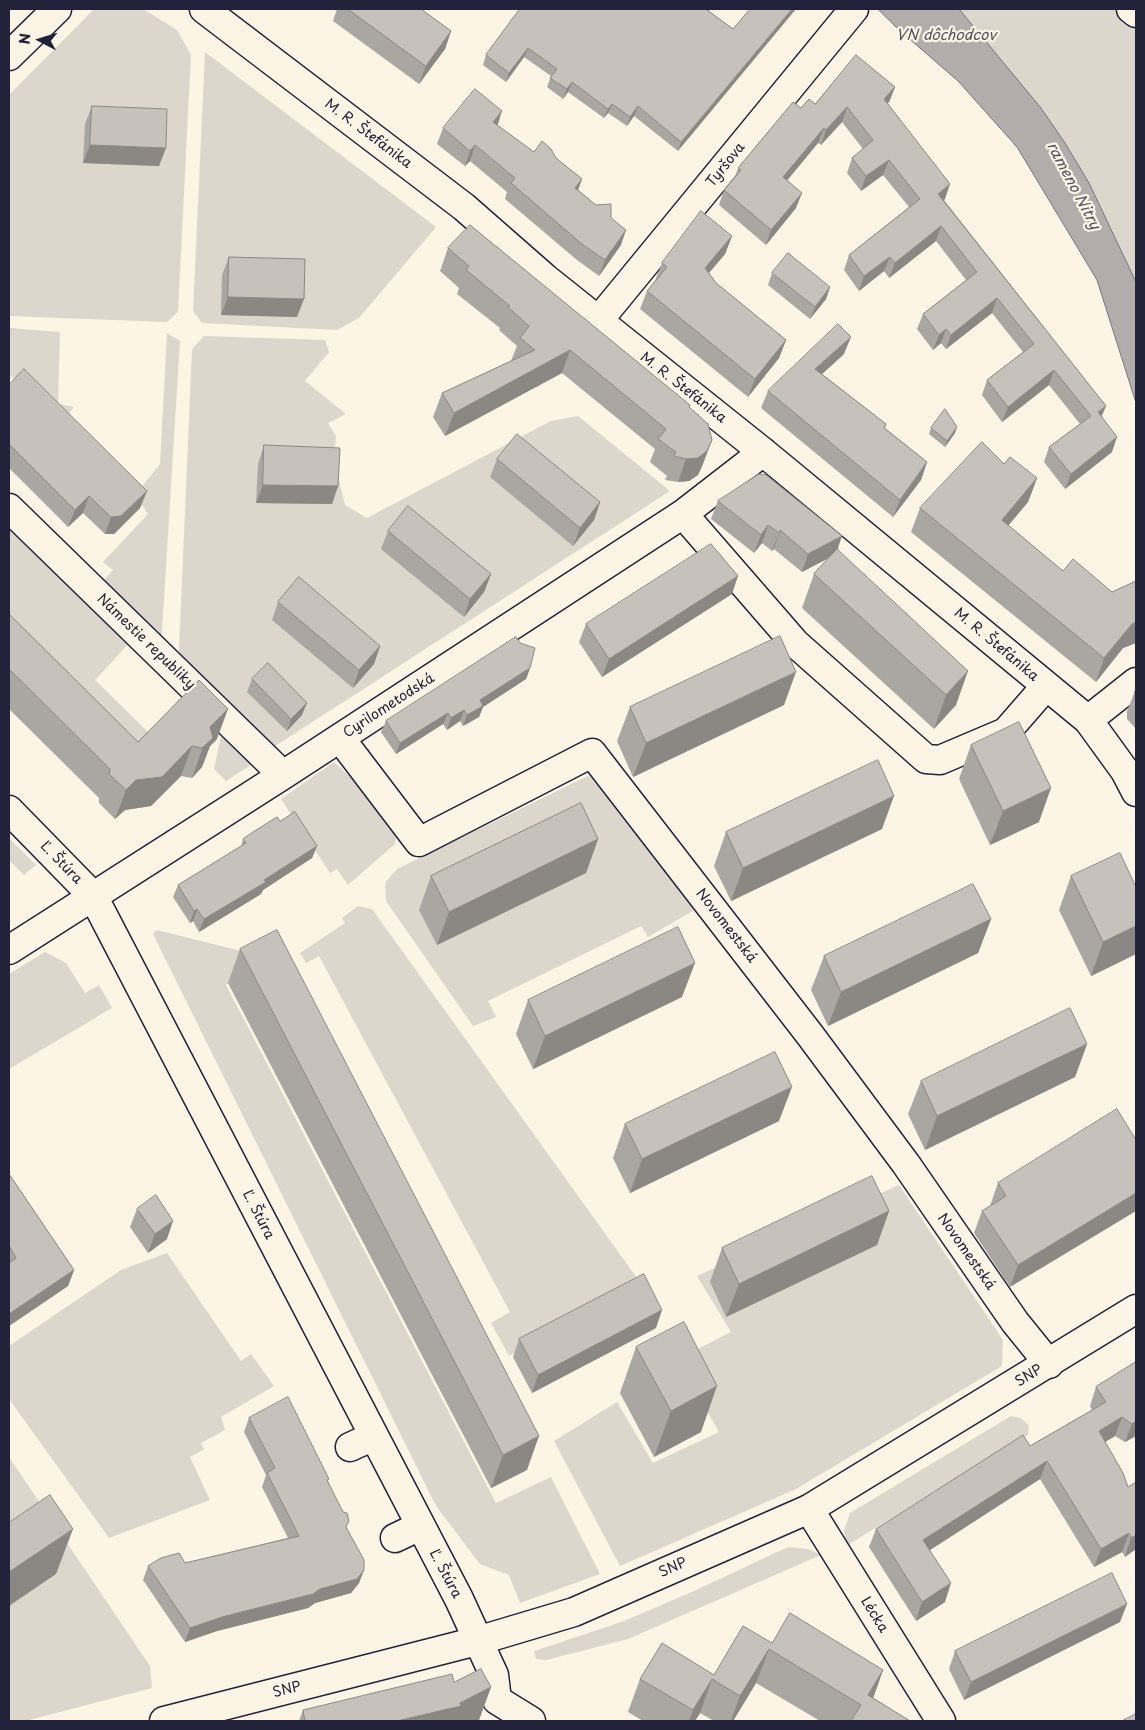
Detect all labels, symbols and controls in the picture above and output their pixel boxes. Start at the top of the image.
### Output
north arrow [15,15,65,65]
water label: VN dôchodcov [896,27,996,45]
text: N [14,32,36,45]
street label: M. R. Štefánika [321,96,415,172]
street label: Tyršova [703,139,749,191]
water label: rameno Nitry [1042,139,1104,233]
street label: M. R. Štefánika [636,349,730,427]
street label: Námestie republiky [93,591,199,693]
street label: M. R. Štefánika [950,605,1042,685]
street label: Cyrilometodská [340,670,438,742]
street label: Ľ. Štúra [37,838,85,888]
street label: Novomestská [692,886,760,966]
street label: Ľ. Štúra [238,1188,278,1242]
street label: Novomestská [934,1211,998,1293]
street label: SNP [1012,1361,1046,1391]
street label: Ľ. Štúra [425,1547,465,1601]
street label: SNP [656,1554,690,1582]
street label: Lécka [857,1594,891,1636]
street label: SNP [271,1678,303,1702]

